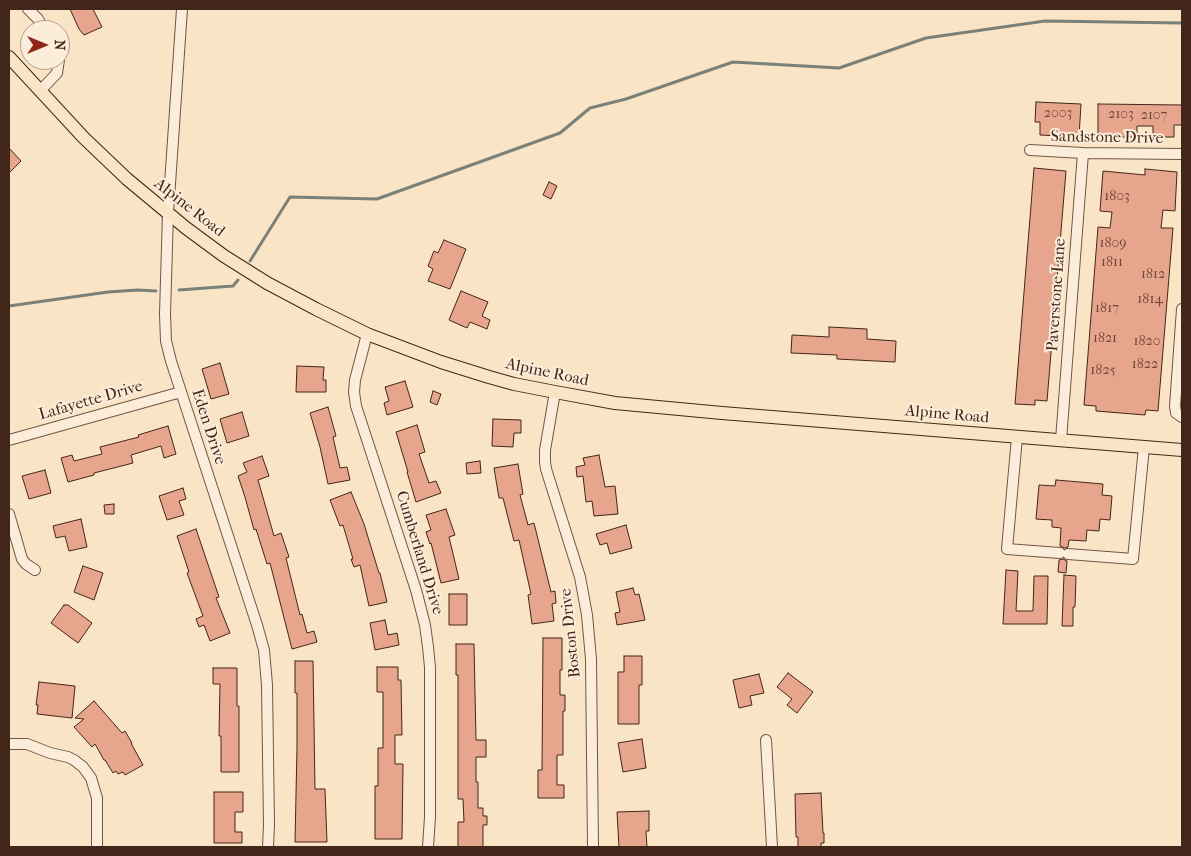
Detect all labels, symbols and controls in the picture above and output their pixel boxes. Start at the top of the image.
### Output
north arrow [20,20,70,70]
text: N [51,40,68,50]
house number: 2003 [1044,106,1072,122]
house number: 2103 [1108,107,1134,123]
house number: 2107 [1141,108,1167,124]
street label: Sandstone Drive [1050,127,1164,149]
street label: Alpine Road [150,174,228,242]
house number: 1803 [1104,189,1130,205]
house number: 1809 [1099,236,1127,252]
street label: Paverstone Lane [1043,238,1071,352]
house number: 1811 [1101,255,1123,271]
house number: 1812 [1141,267,1165,283]
house number: 1814 [1137,292,1163,308]
house number: 1817 [1095,301,1119,317]
house number: 1821 [1093,331,1117,347]
house number: 1820 [1134,334,1160,350]
street label: Alpine Road [504,355,590,391]
house number: 1822 [1132,357,1158,373]
house number: 1825 [1090,363,1116,379]
street label: Lafayette Drive [37,377,145,425]
street label: Eden Drive [187,387,229,467]
street label: Alpine Road [904,402,990,428]
street label: Cumberland Drive [391,489,447,617]
street label: Boston Drive [557,587,585,679]

